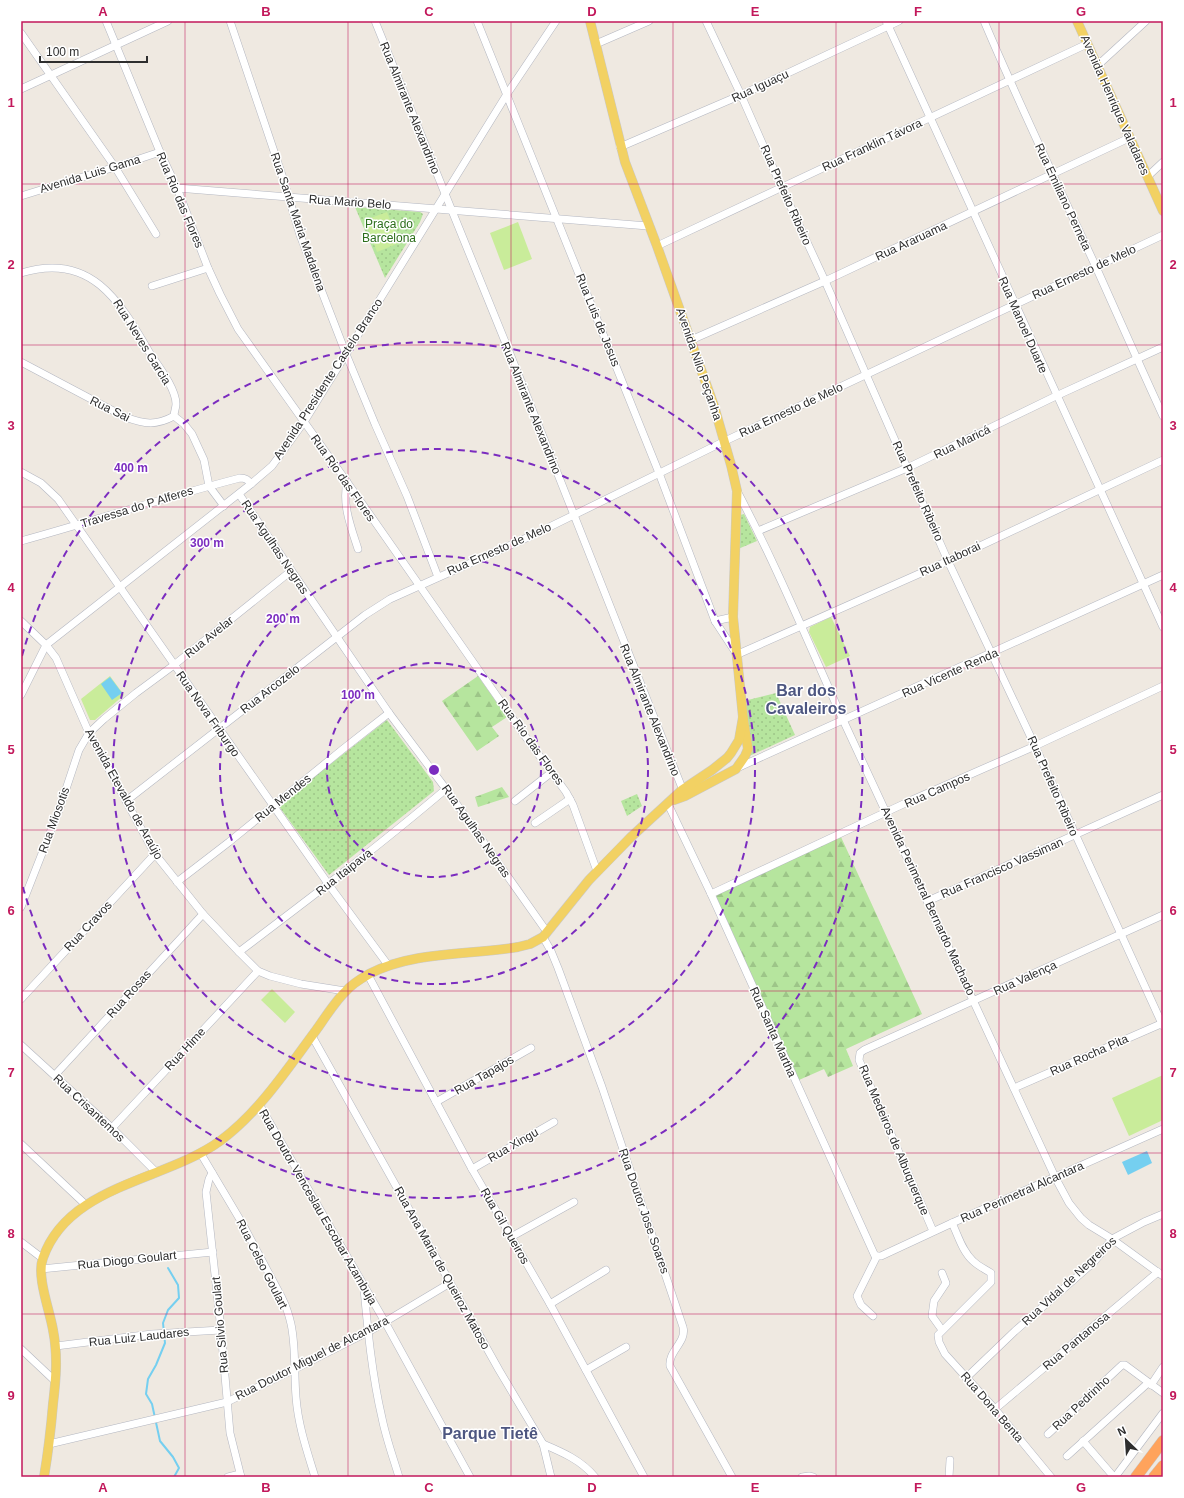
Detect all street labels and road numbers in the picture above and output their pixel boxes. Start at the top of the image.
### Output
street label: Avenida Henrique Valadares [1078,33,1152,177]
street label: Rua Almirante Alexandrino [377,40,443,176]
street label: Rua Iguaçu [729,67,791,105]
street label: Rua Franklin Távora [820,116,924,174]
street label: Rua Emiliano Perneta [1032,141,1094,253]
street label: Rua Prefeito Ribeiro [758,143,815,247]
street label: Rua Rio das Flores [153,150,207,250]
street label: Rua Santa Maria Madalena [268,151,329,294]
street label: Avenida Luis Gama [38,152,142,196]
street label: Rua Mario Belo [308,192,392,212]
street label: Rua Araruama [873,218,949,264]
street label: Rua Ernesto de Melo [1030,242,1138,302]
street label: Rua Luis de Jesus [573,272,623,368]
street label: Rua Manoel Duarte [995,275,1051,376]
street label: Avenida Presidente Castelo Branco [271,296,386,462]
street label: Rua Neves Garcia [110,297,174,388]
street label: Avenida Nilo Peçanha [673,306,725,422]
street label: Rua Almirante Alexandrino [498,340,564,476]
street label: Rua Ernesto de Melo [737,380,845,440]
street label: Rua Sai [88,393,132,425]
street label: Rua Maricá [931,422,993,462]
street label: Rua Rio das Flores [308,432,378,524]
street label: Rua Prefeito Ribeiro [890,439,947,543]
street label: Travessa do P Alferes [79,483,195,531]
street label: Rua Agulhas Negras [238,497,312,597]
street label: Rua Ernesto de Melo [445,520,554,578]
street label: Rua Itaborai [917,539,983,579]
street label: Rua Avelar [182,613,236,661]
street label: Rua Almirante Alexandrino [617,642,683,778]
street label: Rua Vicente Renda [900,645,1001,701]
street label: Rua Arcozelo [238,661,303,716]
street label: Rua Nova Friburgo [173,668,243,760]
street label: Rua Rio das Flores [495,696,567,788]
street label: Avenida Etevaldo de Araújo [82,726,166,862]
street label: Rua Prefeito Ribeiro [1025,734,1082,838]
street label: Rua Campos [902,769,972,811]
street label: Rua Mendes [252,771,314,825]
street label: Rua Agulhas Negras [439,782,513,880]
street label: Rua Miosotis [36,785,72,855]
street label: Avenida Perimetral Bernardo Machado [878,804,978,998]
street label: Rua Francisco Vassiman [939,835,1065,901]
street label: Rua Itaipava [313,846,375,898]
street label: Rua Cravos [61,898,115,954]
street label: Rua Valença [991,958,1059,998]
street label: Rua Rosas [104,967,154,1021]
street label: Rua Santa Martha [747,985,799,1080]
street label: Rua Hime [162,1024,209,1073]
street label: Rua Rocha Pita [1048,1031,1131,1078]
street label: Rua Tapajos [452,1052,516,1098]
street label: Rua Medeiros de Albuquerque [856,1063,932,1218]
street label: Rua Crisantemos [50,1071,128,1145]
street label: Rua Doutor Venceslau Escobar Azambuja [256,1107,380,1308]
street label: Rua Xingu [485,1125,541,1165]
street label: Rua Doutor Jose Soares [616,1147,672,1275]
street label: Rua Perimetral Alcantara [958,1158,1086,1226]
street label: Rua Ana Maria de Queiroz Matoso [391,1184,493,1352]
street label: Rua Gil Queiros [478,1186,532,1266]
street label: Rua Celso Goulart [233,1217,291,1312]
street label: Rua Vidal de Negreiros [1019,1234,1119,1328]
street label: Rua Diogo Goulart [77,1248,178,1272]
street label: Rua Silvio Goulart [209,1276,231,1374]
street label: Rua Pantanosa [1040,1309,1112,1373]
street label: Rua Doutor Miguel de Alcantara [233,1313,391,1403]
street label: Rua Luiz Laudares [88,1325,190,1349]
street label: Rua Dona Benta [958,1369,1027,1445]
street label: Rua Pedrinho [1049,1373,1113,1433]

